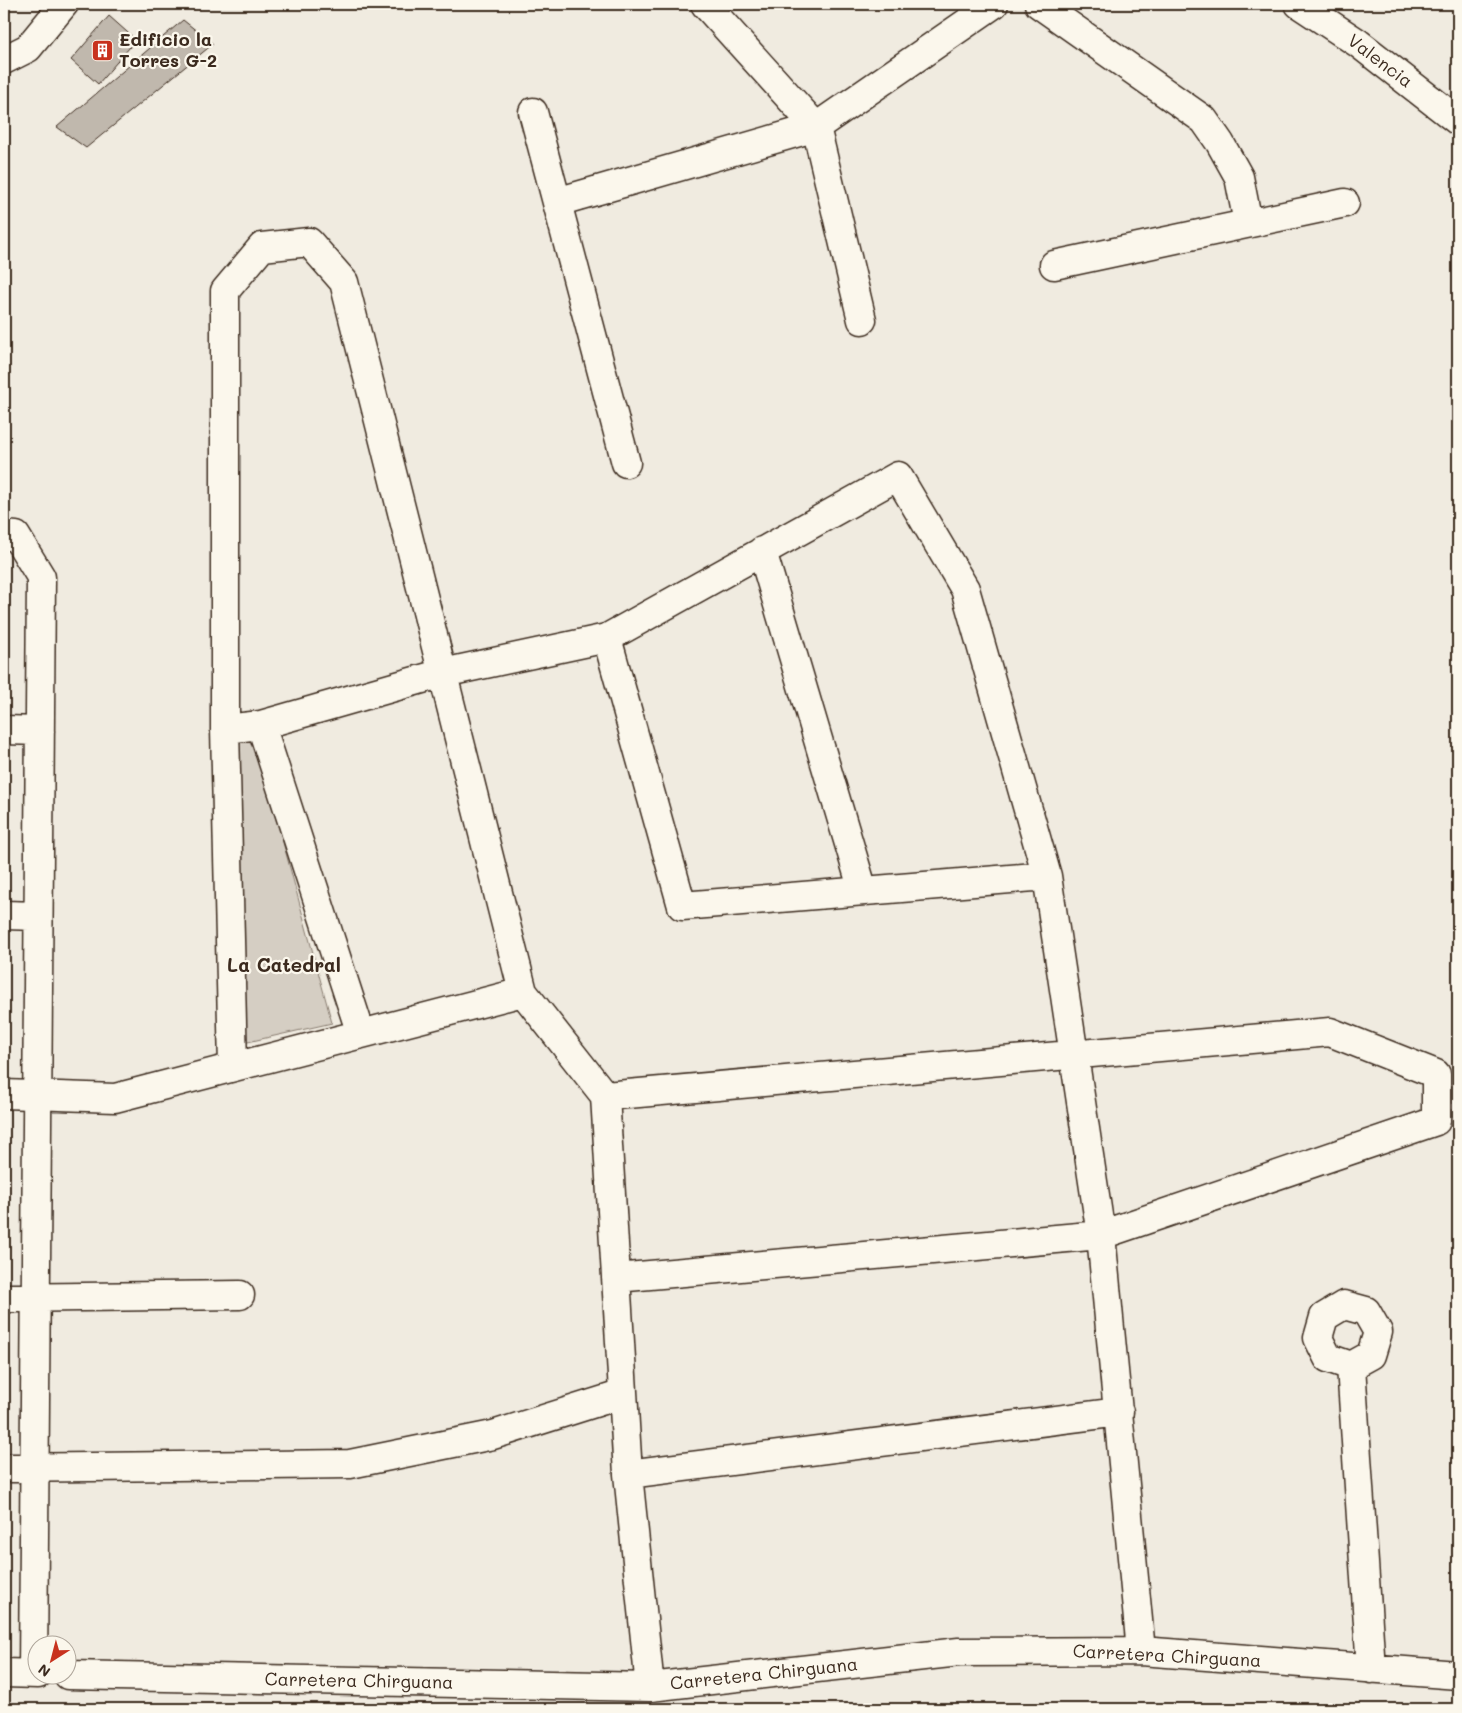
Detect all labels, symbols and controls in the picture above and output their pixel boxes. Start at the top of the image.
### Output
place label: Edificio la Torres G-2 [119,27,217,72]
street label: Valencia [1343,28,1418,93]
building icon: Edificio la Torres G-2 [91,38,115,62]
district label: La Catedral [227,952,341,977]
north arrow [28,1636,78,1686]
street label: Carretera Chirguana [1072,1638,1262,1672]
street label: Carretera Chirguana [669,1651,859,1695]
text: N [34,1660,54,1682]
street label: Carretera Chirguana [265,1666,454,1694]

